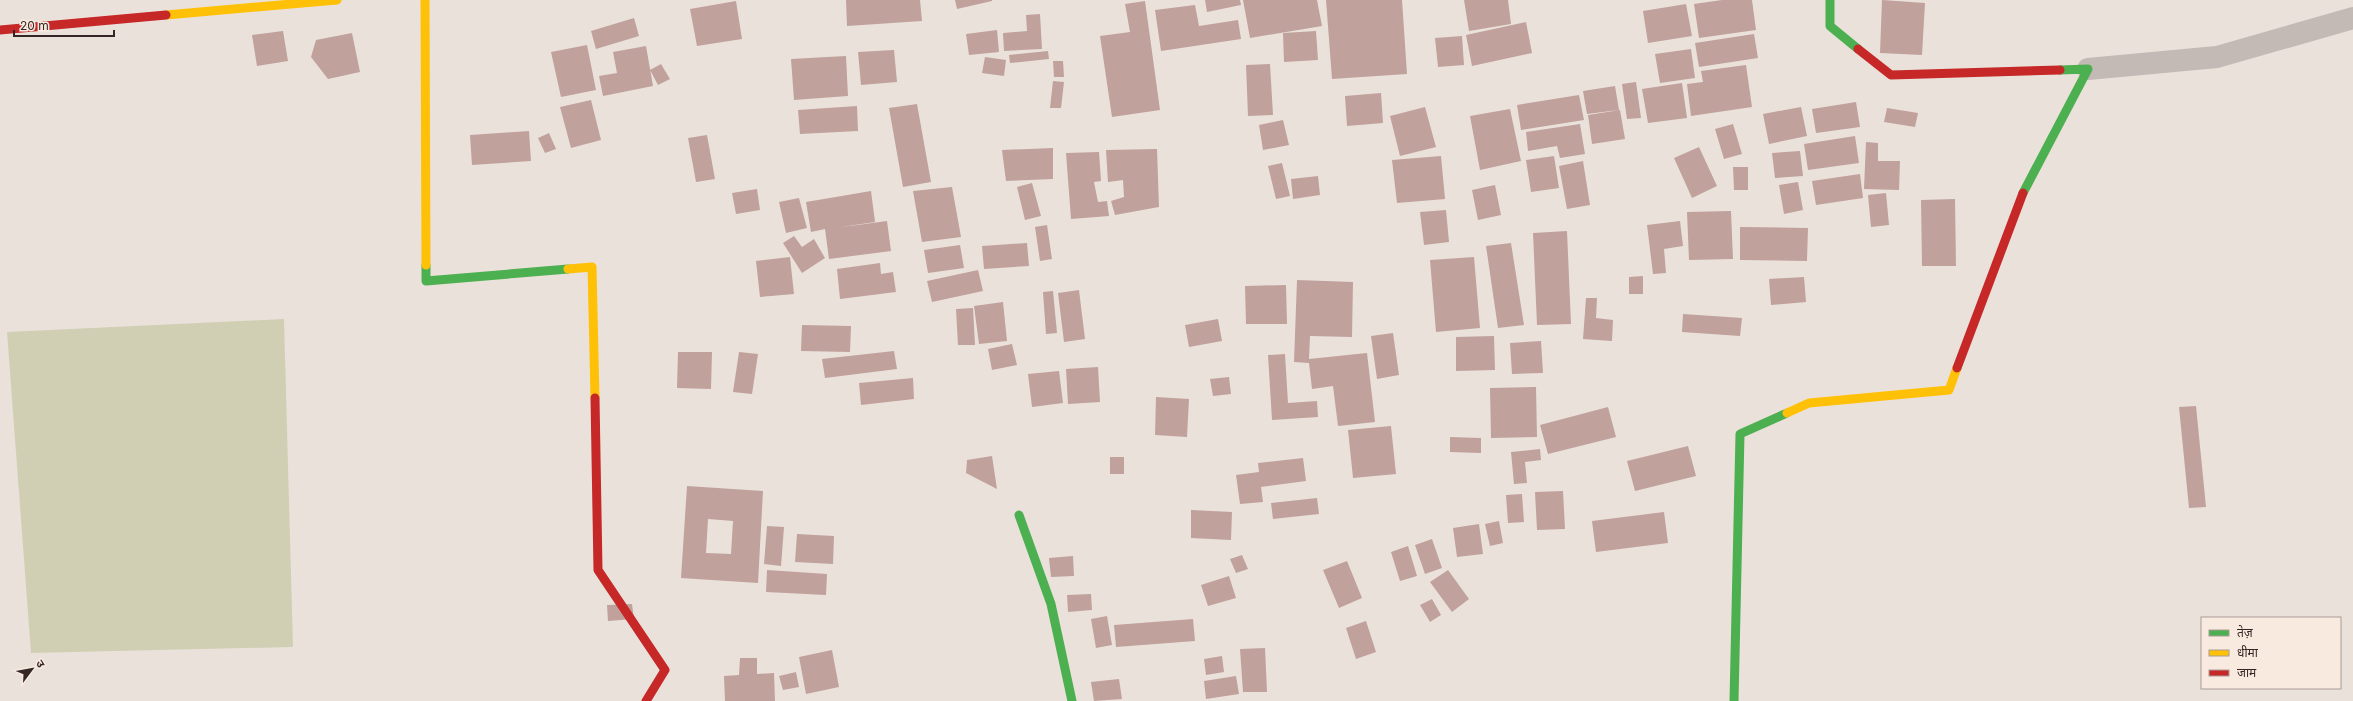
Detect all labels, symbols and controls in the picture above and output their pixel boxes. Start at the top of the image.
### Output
scale bar [14,12,114,38]
text: 20 m [20,18,49,33]
legend [2201,617,2341,689]
text: तेज़ [2237,625,2254,640]
text: धीमा [2237,645,2259,660]
north arrow [12,649,52,689]
text: उ [33,657,48,671]
text: जाम [2237,665,2257,680]

